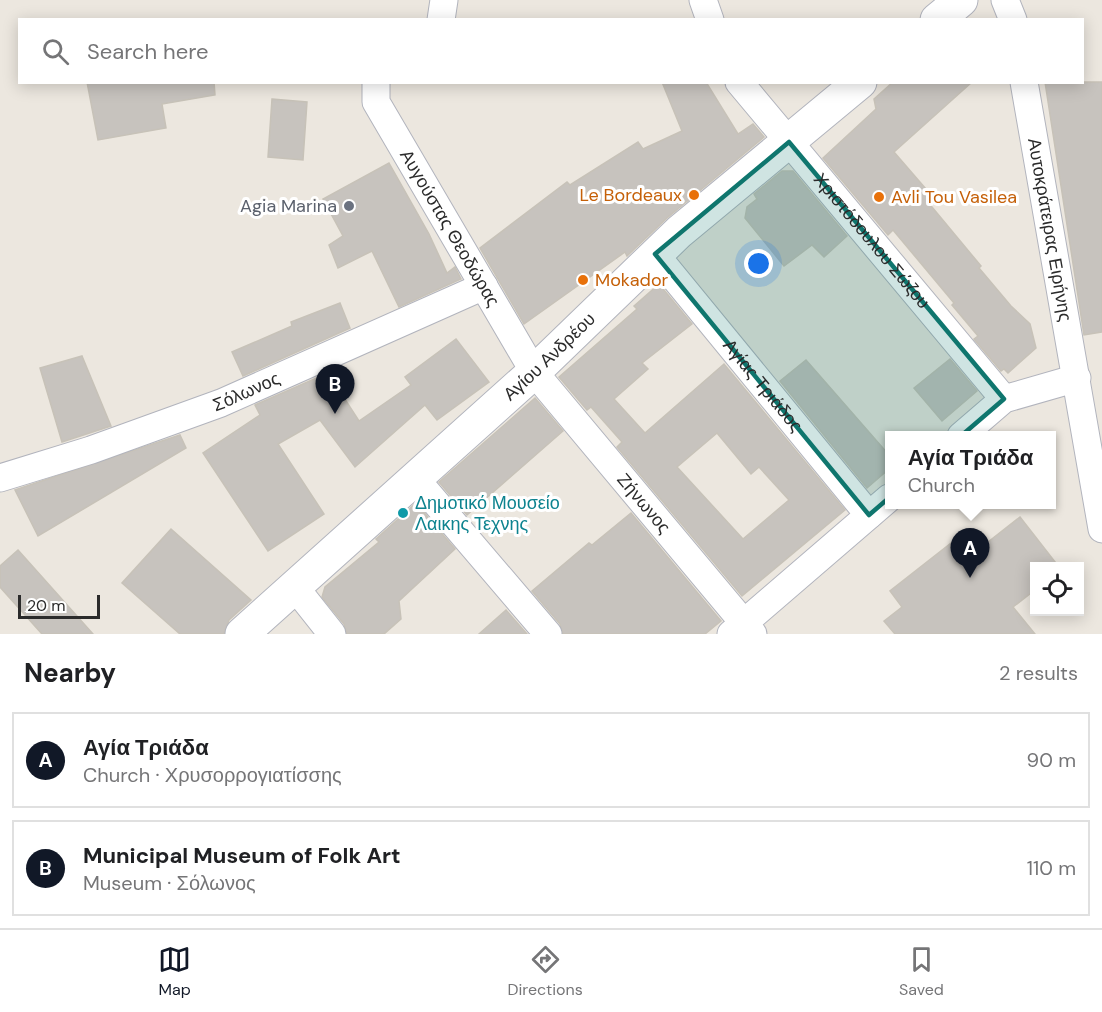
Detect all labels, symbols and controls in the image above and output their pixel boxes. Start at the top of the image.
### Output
search box [18,18,1084,84]
icon: search [39,35,72,68]
text: Search here [87,37,208,66]
street label: Αυτοκράτειρας Ειρήνης [1022,136,1078,324]
street label: Αυγούστας Θεοδώρας [394,145,505,311]
street label: Χριστόδουλου Σώζου [808,168,935,314]
place label: Le Bordeaux [579,183,682,207]
place label: Avli Tou Vasilea [891,185,1017,209]
marker: Le Bordeaux [687,188,701,202]
marker: Avli Tou Vasilea [872,190,886,204]
place label: Agia Marina [240,194,337,218]
marker: Agia Marina [342,199,356,213]
your location [744,249,773,278]
place label: Mokador [595,268,669,292]
marker: Mokador [576,273,590,287]
street label: Αγίου Ανδρέου [498,307,600,406]
street label: Αγίας Τριάδος [718,334,808,437]
pin: B [316,364,354,414]
street label: Σόλωνος [209,366,284,417]
popup [885,431,1056,509]
text: Αγία Τριάδα [908,443,1033,472]
street label: Ζήνωνος [612,468,676,539]
text: Church [908,472,975,498]
place label: Δημοτικό Μουσείο Λαικης Τεχνης [415,491,560,536]
marker: Δημοτικό Μουσείο Λαικης Τεχνης [396,506,410,520]
pin: A [950,528,990,578]
map controls [1030,562,1084,616]
button: locate [1030,562,1084,616]
scale bar [18,592,100,620]
text: 20 m [27,595,66,616]
text: Nearby [24,656,116,690]
text: 2 results [999,660,1078,686]
text: Αγία Τριάδα [83,733,209,762]
text: A [38,747,53,773]
text: 90 m [1027,747,1076,773]
text: Church · Χρυσορρογιατίσσης [83,762,342,788]
text: Municipal Museum of Folk Art [83,841,401,870]
text: B [39,855,52,881]
text: 110 m [1027,855,1076,881]
text: Museum · Σόλωνος [83,870,256,896]
tab: Map [158,943,191,1000]
tab: Directions [507,943,583,1000]
tab: Saved [899,943,944,1000]

